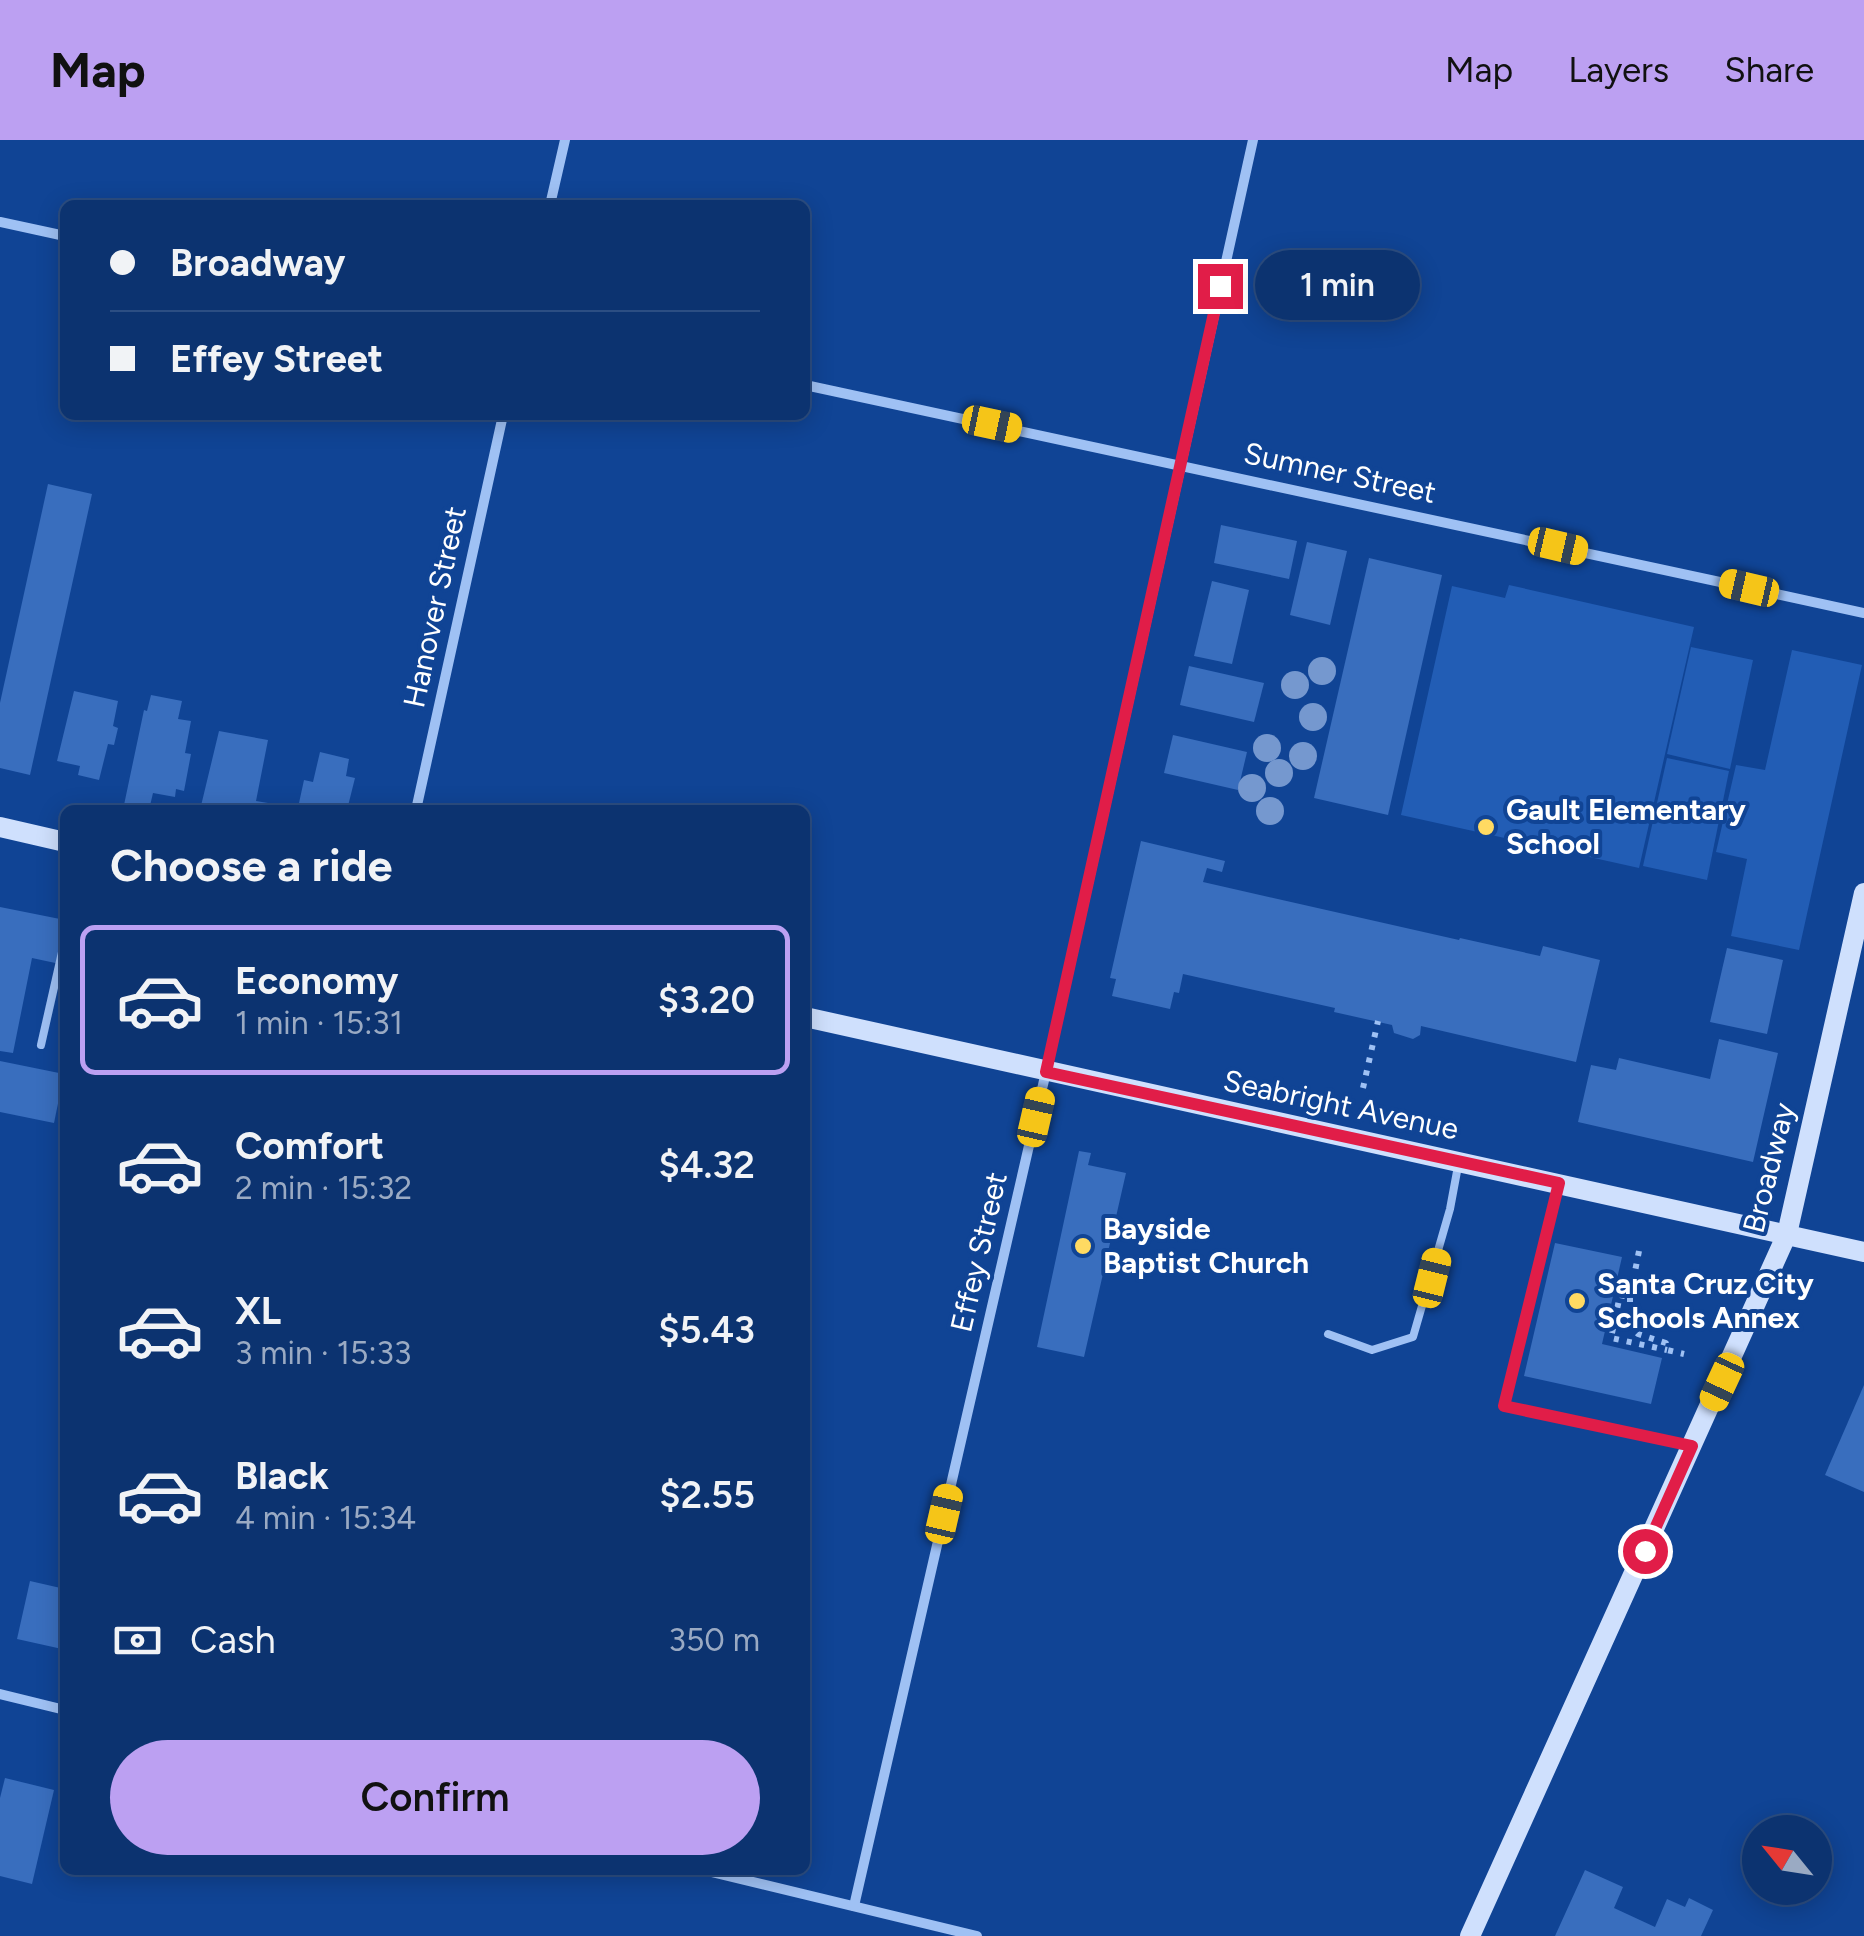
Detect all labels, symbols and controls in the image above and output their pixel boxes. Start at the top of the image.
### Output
text: Map [50,41,146,99]
text: Map [1445,49,1513,91]
text: Layers [1568,49,1669,91]
text: Share [1724,49,1814,91]
text: Broadway [170,240,345,286]
callout: 1 min [1255,251,1420,321]
route end [1198,264,1243,309]
text: 1 min [1300,266,1375,304]
text: Effey Street [170,336,383,382]
car [960,403,1024,445]
street label: Sumner Street [1241,434,1440,511]
street label: Hanover Street [395,503,474,711]
car [1525,525,1591,567]
car [1716,567,1782,609]
place label: Gault Elementary School [1506,791,1747,862]
marker: Gault Elementary School [1475,816,1497,838]
text: Choose a ride [110,838,392,892]
icon: car [115,955,205,1045]
text: Economy [235,958,398,1004]
text: $3.20 [658,977,755,1023]
text: 1 min · 15:31 [235,1004,403,1042]
street label: Seabright Avenue [1220,1062,1462,1147]
car [1015,1084,1057,1150]
street label: Broadway [1735,1099,1803,1237]
icon: car [115,1120,205,1210]
text: Comfort [235,1123,384,1169]
text: $4.32 [658,1142,755,1188]
street label: Effey Street [942,1168,1015,1335]
text: 2 min · 15:32 [235,1169,412,1207]
place label: Bayside Baptist Church [1103,1210,1309,1281]
marker: Bayside Baptist Church [1072,1235,1094,1257]
car [1410,1245,1454,1311]
place label: Santa Cruz City Schools Annex [1597,1265,1814,1336]
icon: car [115,1285,205,1375]
text: XL [235,1288,281,1334]
marker: Santa Cruz City Schools Annex [1566,1290,1588,1312]
text: $5.43 [658,1307,755,1353]
text: 3 min · 15:33 [235,1334,411,1372]
car [1696,1348,1748,1416]
icon: car [115,1450,205,1540]
text: Black [235,1453,329,1499]
text: $2.55 [659,1472,755,1518]
car [923,1481,965,1547]
text: 4 min · 15:34 [235,1499,416,1537]
route start [1623,1529,1668,1574]
icon: cash [110,1613,165,1668]
text: Cash [190,1617,276,1663]
text: 350 m [669,1621,760,1659]
button: Confirm [110,1740,760,1855]
north arrow [1742,1815,1832,1905]
map controls [1742,1815,1832,1905]

